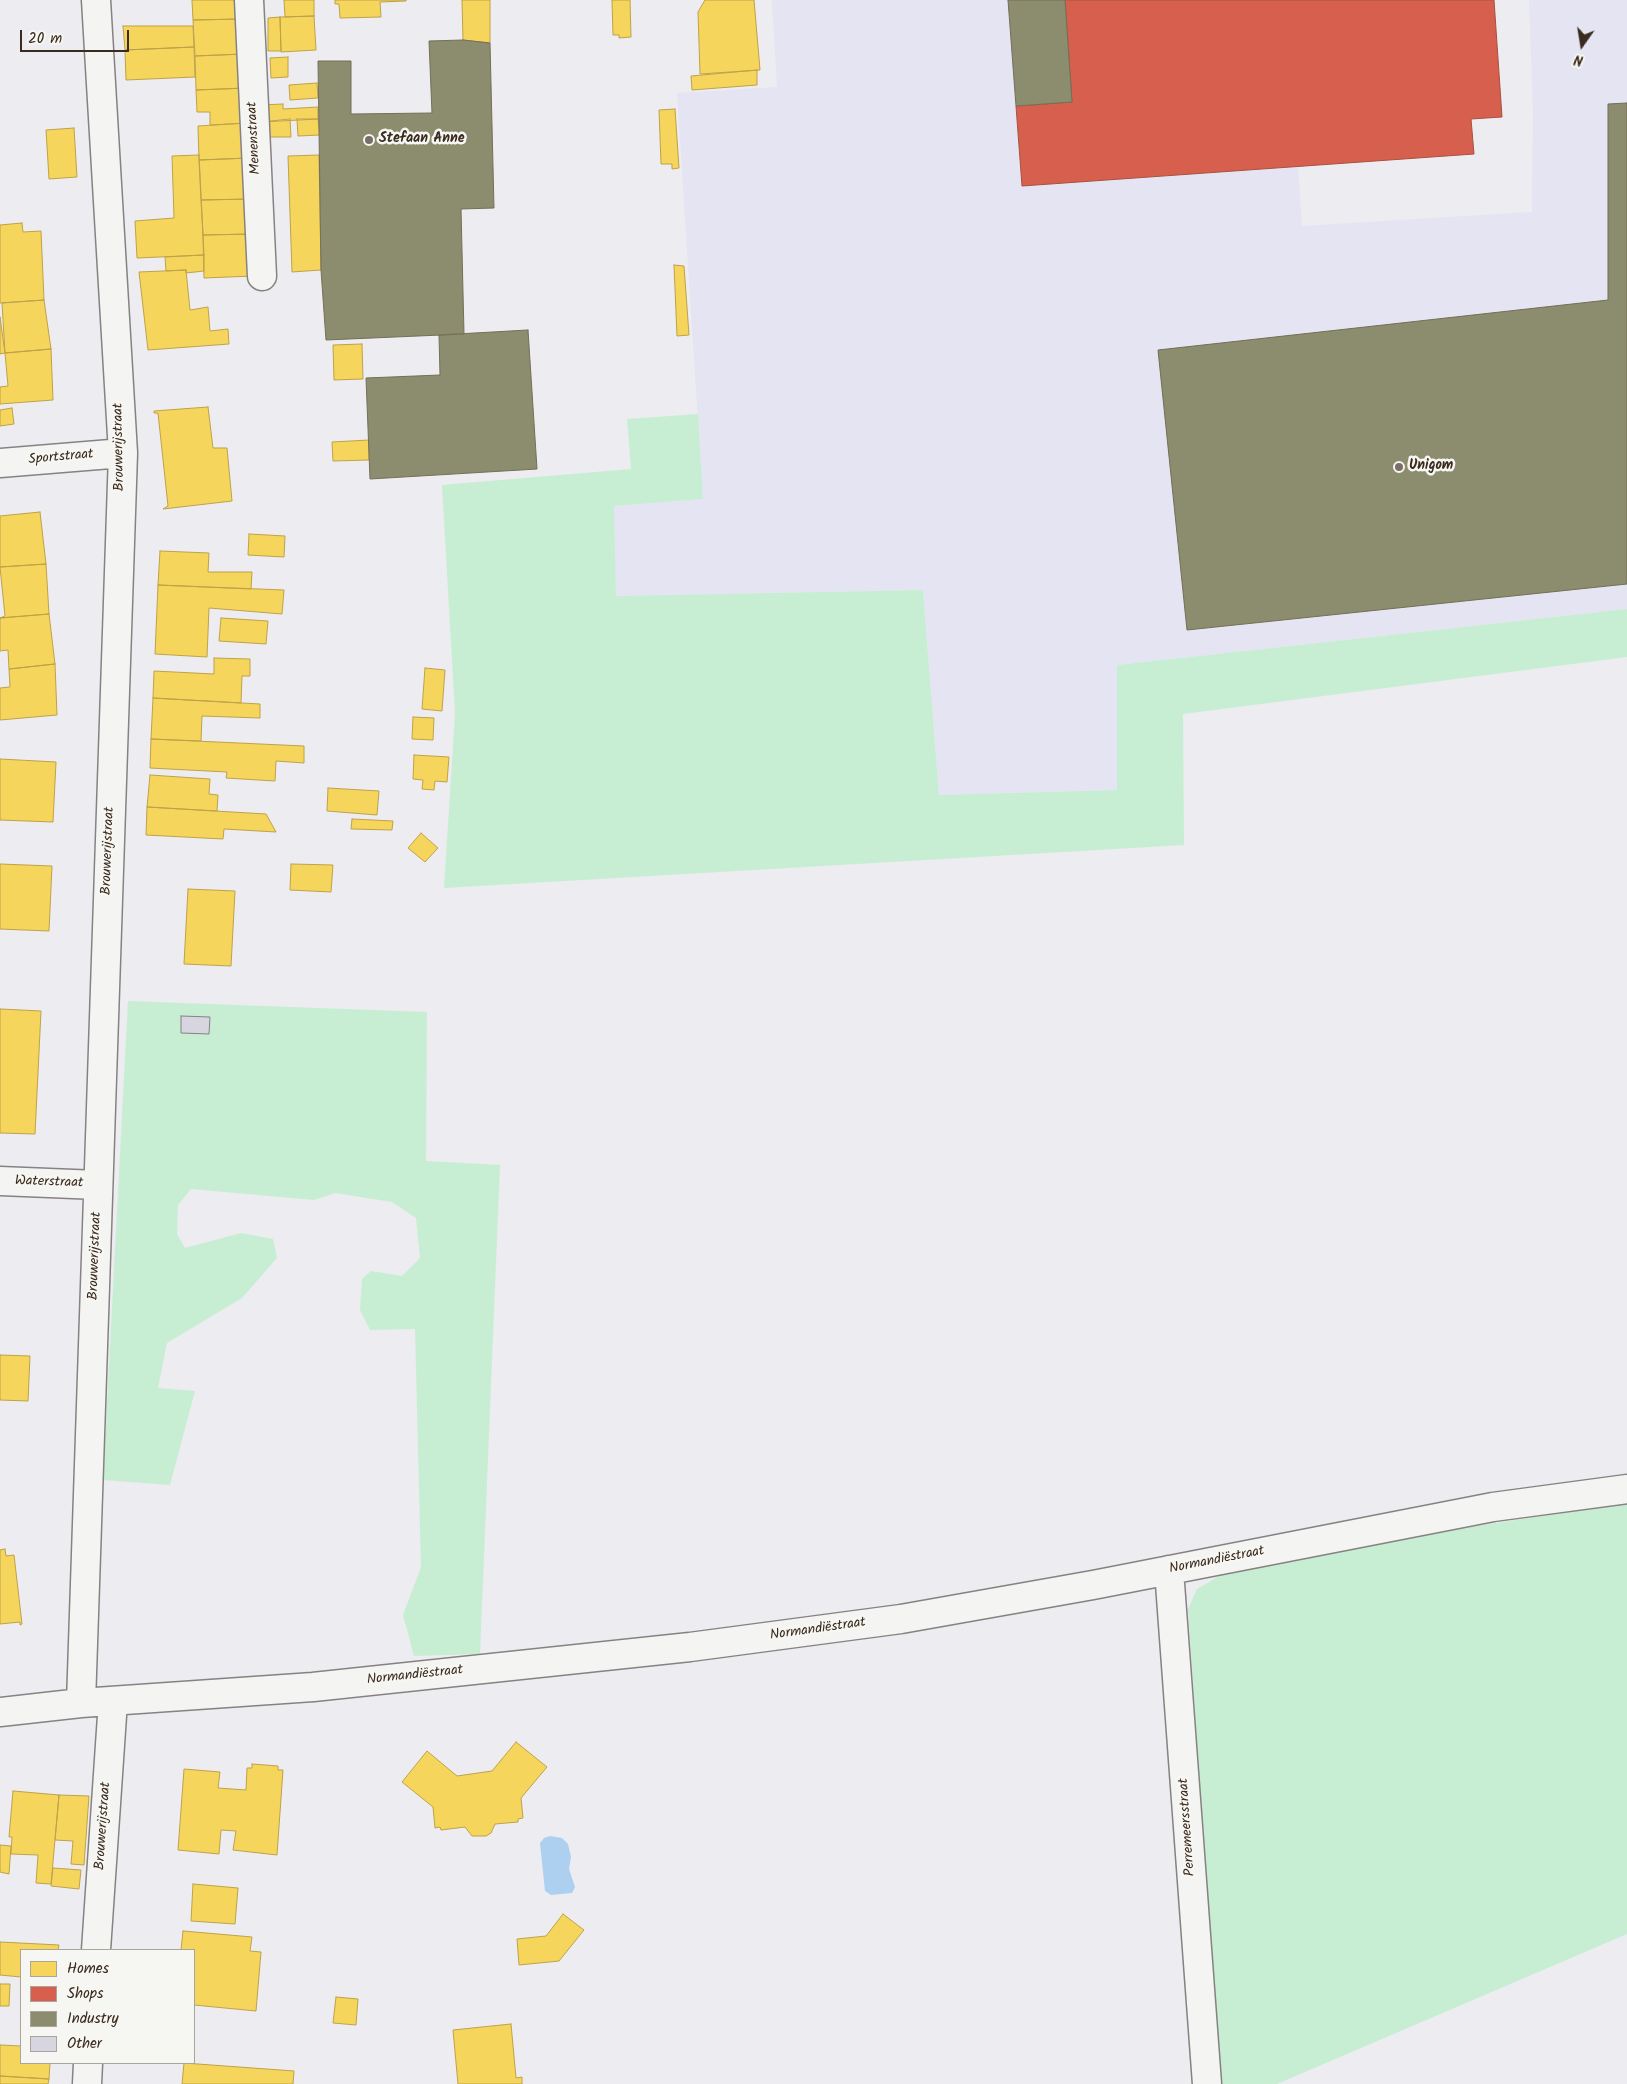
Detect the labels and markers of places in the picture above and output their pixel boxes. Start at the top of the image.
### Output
place label: Stefaan Anne [379,132,465,148]
marker: Stefaan Anne [363,134,375,146]
place label: Unigom [1409,459,1453,475]
marker: Unigom [1393,461,1405,473]

